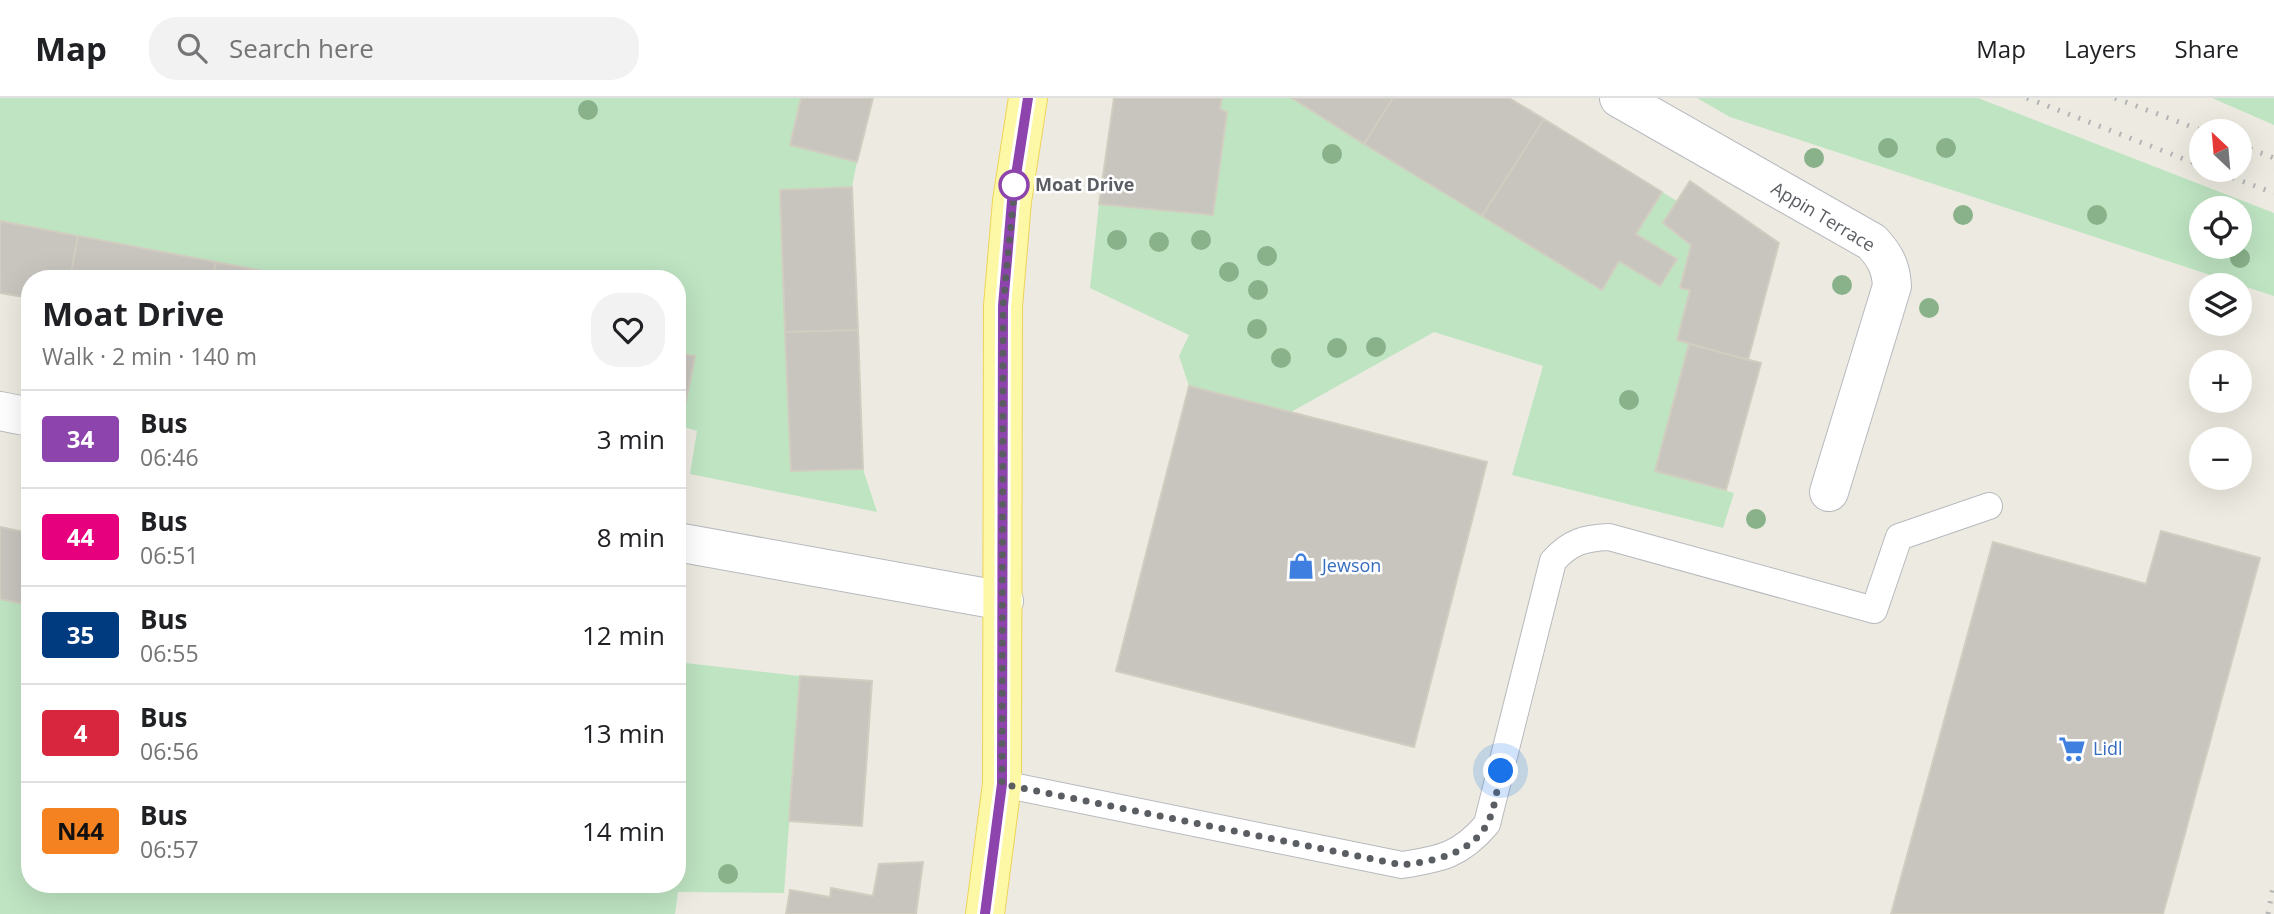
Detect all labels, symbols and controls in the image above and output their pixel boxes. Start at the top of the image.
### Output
search box [149,17,639,80]
text: Map [35,26,107,71]
icon: search [173,29,211,67]
text: Search here [229,30,374,66]
text: Map [1976,32,2026,65]
text: Layers [2064,32,2137,65]
text: Share [2175,32,2239,65]
north arrow [2189,119,2252,182]
map controls [2189,119,2252,490]
marker: Moat Drive [999,170,1029,200]
place label: Moat Drive [1035,172,1134,196]
street label: Appin Terrace [1767,176,1880,257]
button: locate [2189,196,2252,259]
button: layers [2189,273,2252,336]
text: Moat Drive [42,291,224,336]
button: heart [591,293,665,367]
text: Walk · 2 min · 140 m [42,340,257,372]
button: + [2189,350,2252,413]
text: Bus [140,405,187,441]
text: 3 min [597,421,665,457]
text: 34 [67,422,94,455]
button: − [2189,427,2252,490]
text: 06:46 [140,441,199,473]
text: Bus [140,503,187,539]
text: 8 min [597,519,665,555]
text: 44 [67,520,94,553]
text: 06:51 [140,539,199,571]
shop icon: Jewson [1286,551,1316,581]
place label: Jewson [1320,553,1381,577]
text: Bus [140,601,187,637]
text: 12 min [582,617,665,653]
text: 35 [67,618,94,651]
text: 06:55 [140,637,199,669]
text: Bus [140,699,187,735]
text: 13 min [582,715,665,751]
text: 4 [74,716,87,749]
supermarket icon: Lidl [2057,734,2087,764]
text: 06:56 [140,735,199,767]
place label: Lidl [2093,736,2123,760]
your location [1483,753,1518,788]
text: Bus [140,797,187,833]
text: 14 min [582,813,665,849]
text: N44 [57,814,104,847]
text: 06:57 [140,833,199,865]

